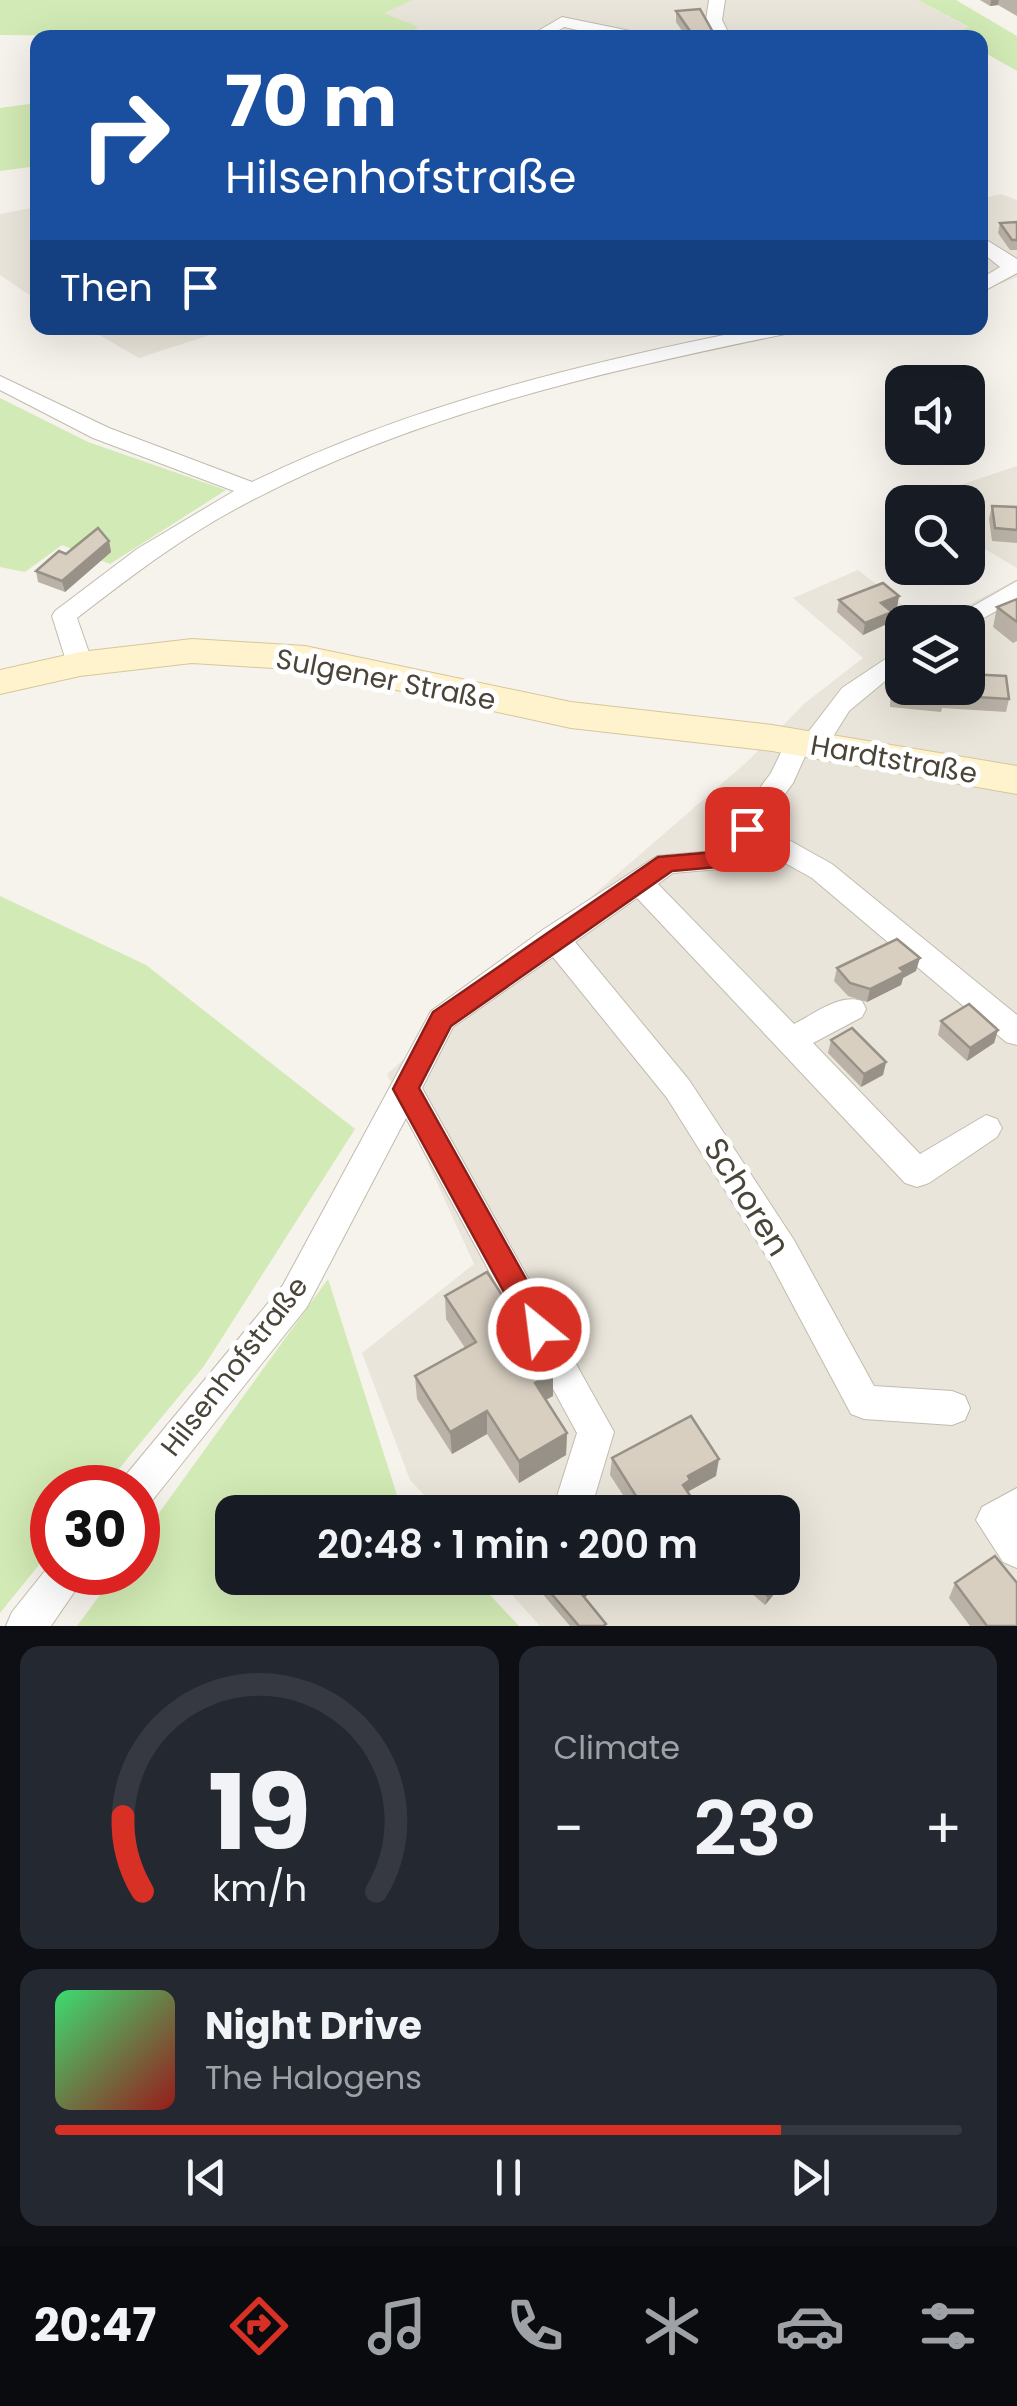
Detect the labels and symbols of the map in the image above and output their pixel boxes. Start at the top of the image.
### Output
street label: Sulgener Straße [273,639,499,720]
street label: Hardtstraße [808,726,980,793]
pin [705,787,790,872]
street label: Schoren [694,1129,801,1264]
street label: Hilsenhofstraße [152,1268,317,1464]
position arrow [487,1277,591,1381]
speed limit sign: 30 [30,1465,160,1595]

